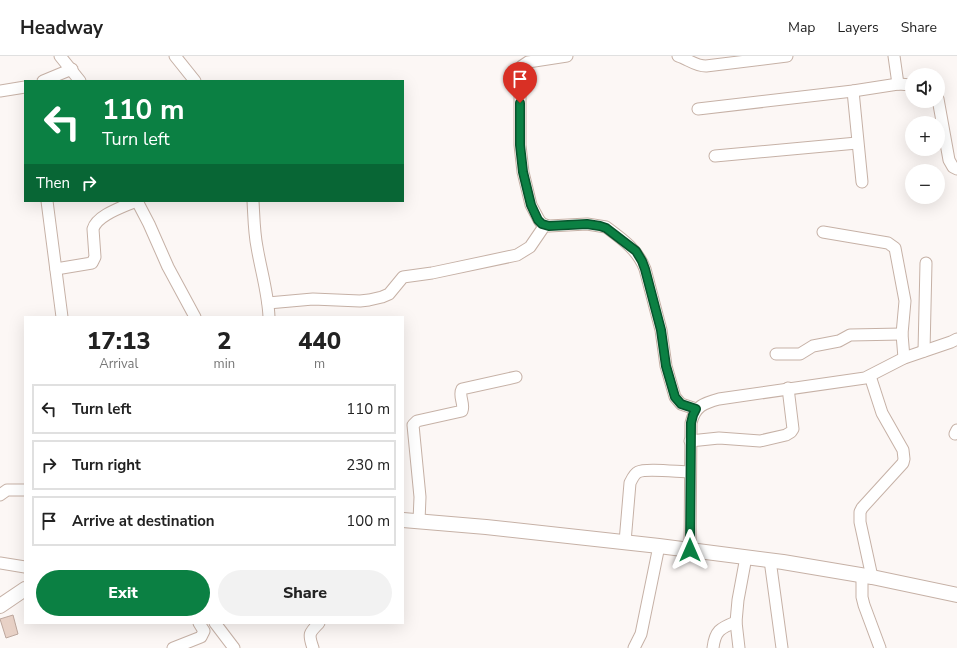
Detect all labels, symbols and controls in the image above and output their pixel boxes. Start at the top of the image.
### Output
text: Headway [20,15,103,41]
text: Map [788,18,815,37]
text: Layers [837,18,879,37]
text: Share [901,18,937,37]
pin [503,62,537,103]
icon: arrive [509,68,531,90]
map controls [905,68,945,204]
button: sound [905,68,945,108]
text: 110 m [102,91,185,129]
icon: left [36,96,88,148]
button: + [905,116,945,156]
text: Turn left [102,127,170,151]
button: − [905,164,945,204]
icon: right [78,172,100,194]
text: Then [36,173,70,193]
text: 17:13 [87,325,151,357]
text: 2 [217,325,232,357]
text: 440 [298,325,341,357]
text: Arrival [99,355,138,373]
text: min [214,355,235,373]
text: m [314,355,325,373]
icon: left [38,398,60,420]
text: Turn left [72,399,131,419]
text: 110 m [346,399,390,419]
icon: right [38,454,60,476]
text: Turn right [72,455,141,475]
text: 230 m [346,455,390,475]
icon: arrive [38,510,60,532]
text: Arrive at destination [72,511,215,531]
text: 100 m [346,511,390,531]
position arrow [669,529,711,571]
button: Exit [36,570,210,616]
button: Share [218,570,392,616]

